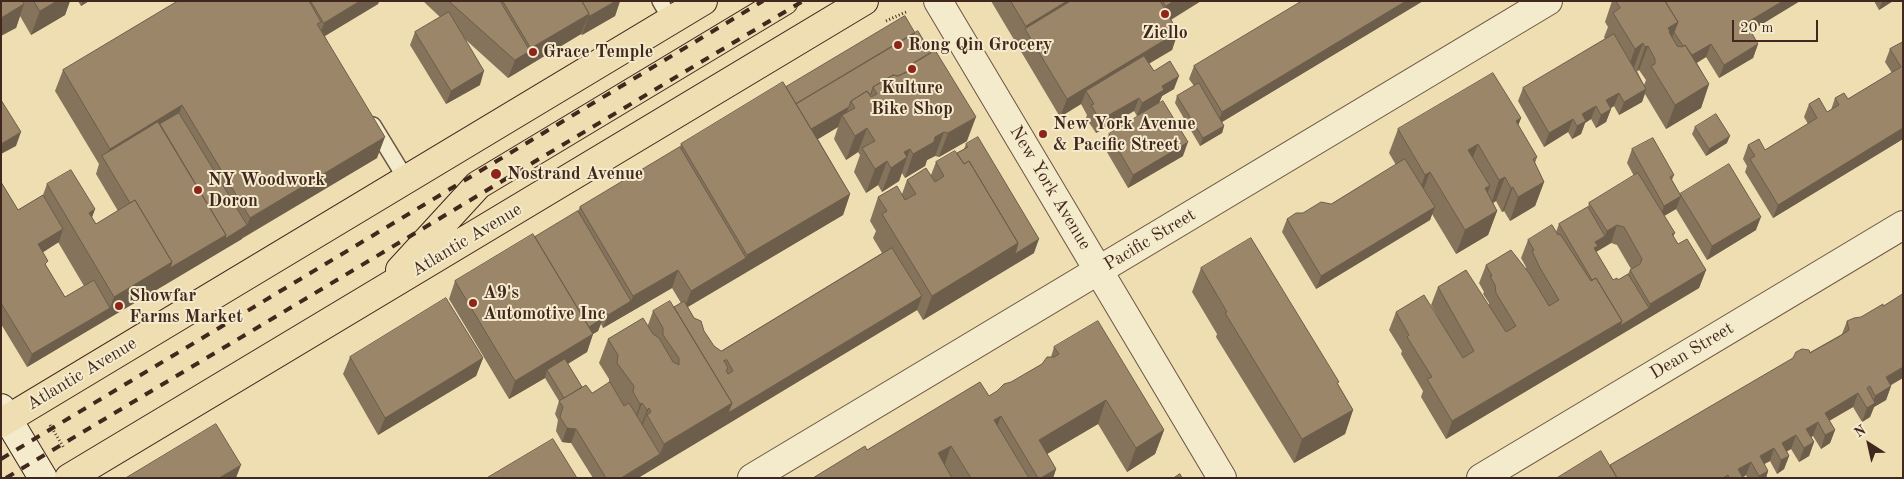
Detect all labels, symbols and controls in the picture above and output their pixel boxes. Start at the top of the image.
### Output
marker: Ziello [1159,8,1171,20]
scale bar [1734,10,1820,42]
text: 20 m [1740,21,1774,36]
place label: Ziello [1142,22,1188,44]
place label: Rong Qin Grocery [908,34,1052,56]
marker: Rong Qin Grocery [892,39,904,51]
place label: Grace Temple [543,41,653,63]
marker: Grace Temple [527,46,539,58]
marker: Kulture Bike Shop [906,63,918,75]
place label: Kulture Bike Shop [871,77,953,120]
place label: New York Avenue & Pacific Street [1053,113,1196,156]
street label: New York Avenue [1004,122,1096,254]
marker: New York Avenue & Pacific Street [1037,128,1049,140]
place label: Nostrand Avenue [507,163,643,185]
marker: Nostrand Avenue [489,167,503,181]
place label: NY Woodwork Doron [208,169,325,212]
marker: NY Woodwork Doron [192,184,204,196]
street label: Atlantic Avenue [408,199,526,281]
street label: Pacific Street [1100,204,1200,276]
place label: A9's Automotive Inc [483,282,606,324]
place label: Showfar Farms Market [129,285,243,328]
marker: A9's Automotive Inc [467,297,479,309]
marker: Showfar Farms Market [113,300,125,312]
street label: Dean Street [1646,318,1738,384]
street label: Atlantic Avenue [23,333,141,415]
north arrow [1844,419,1894,469]
text: N [1852,423,1869,441]

